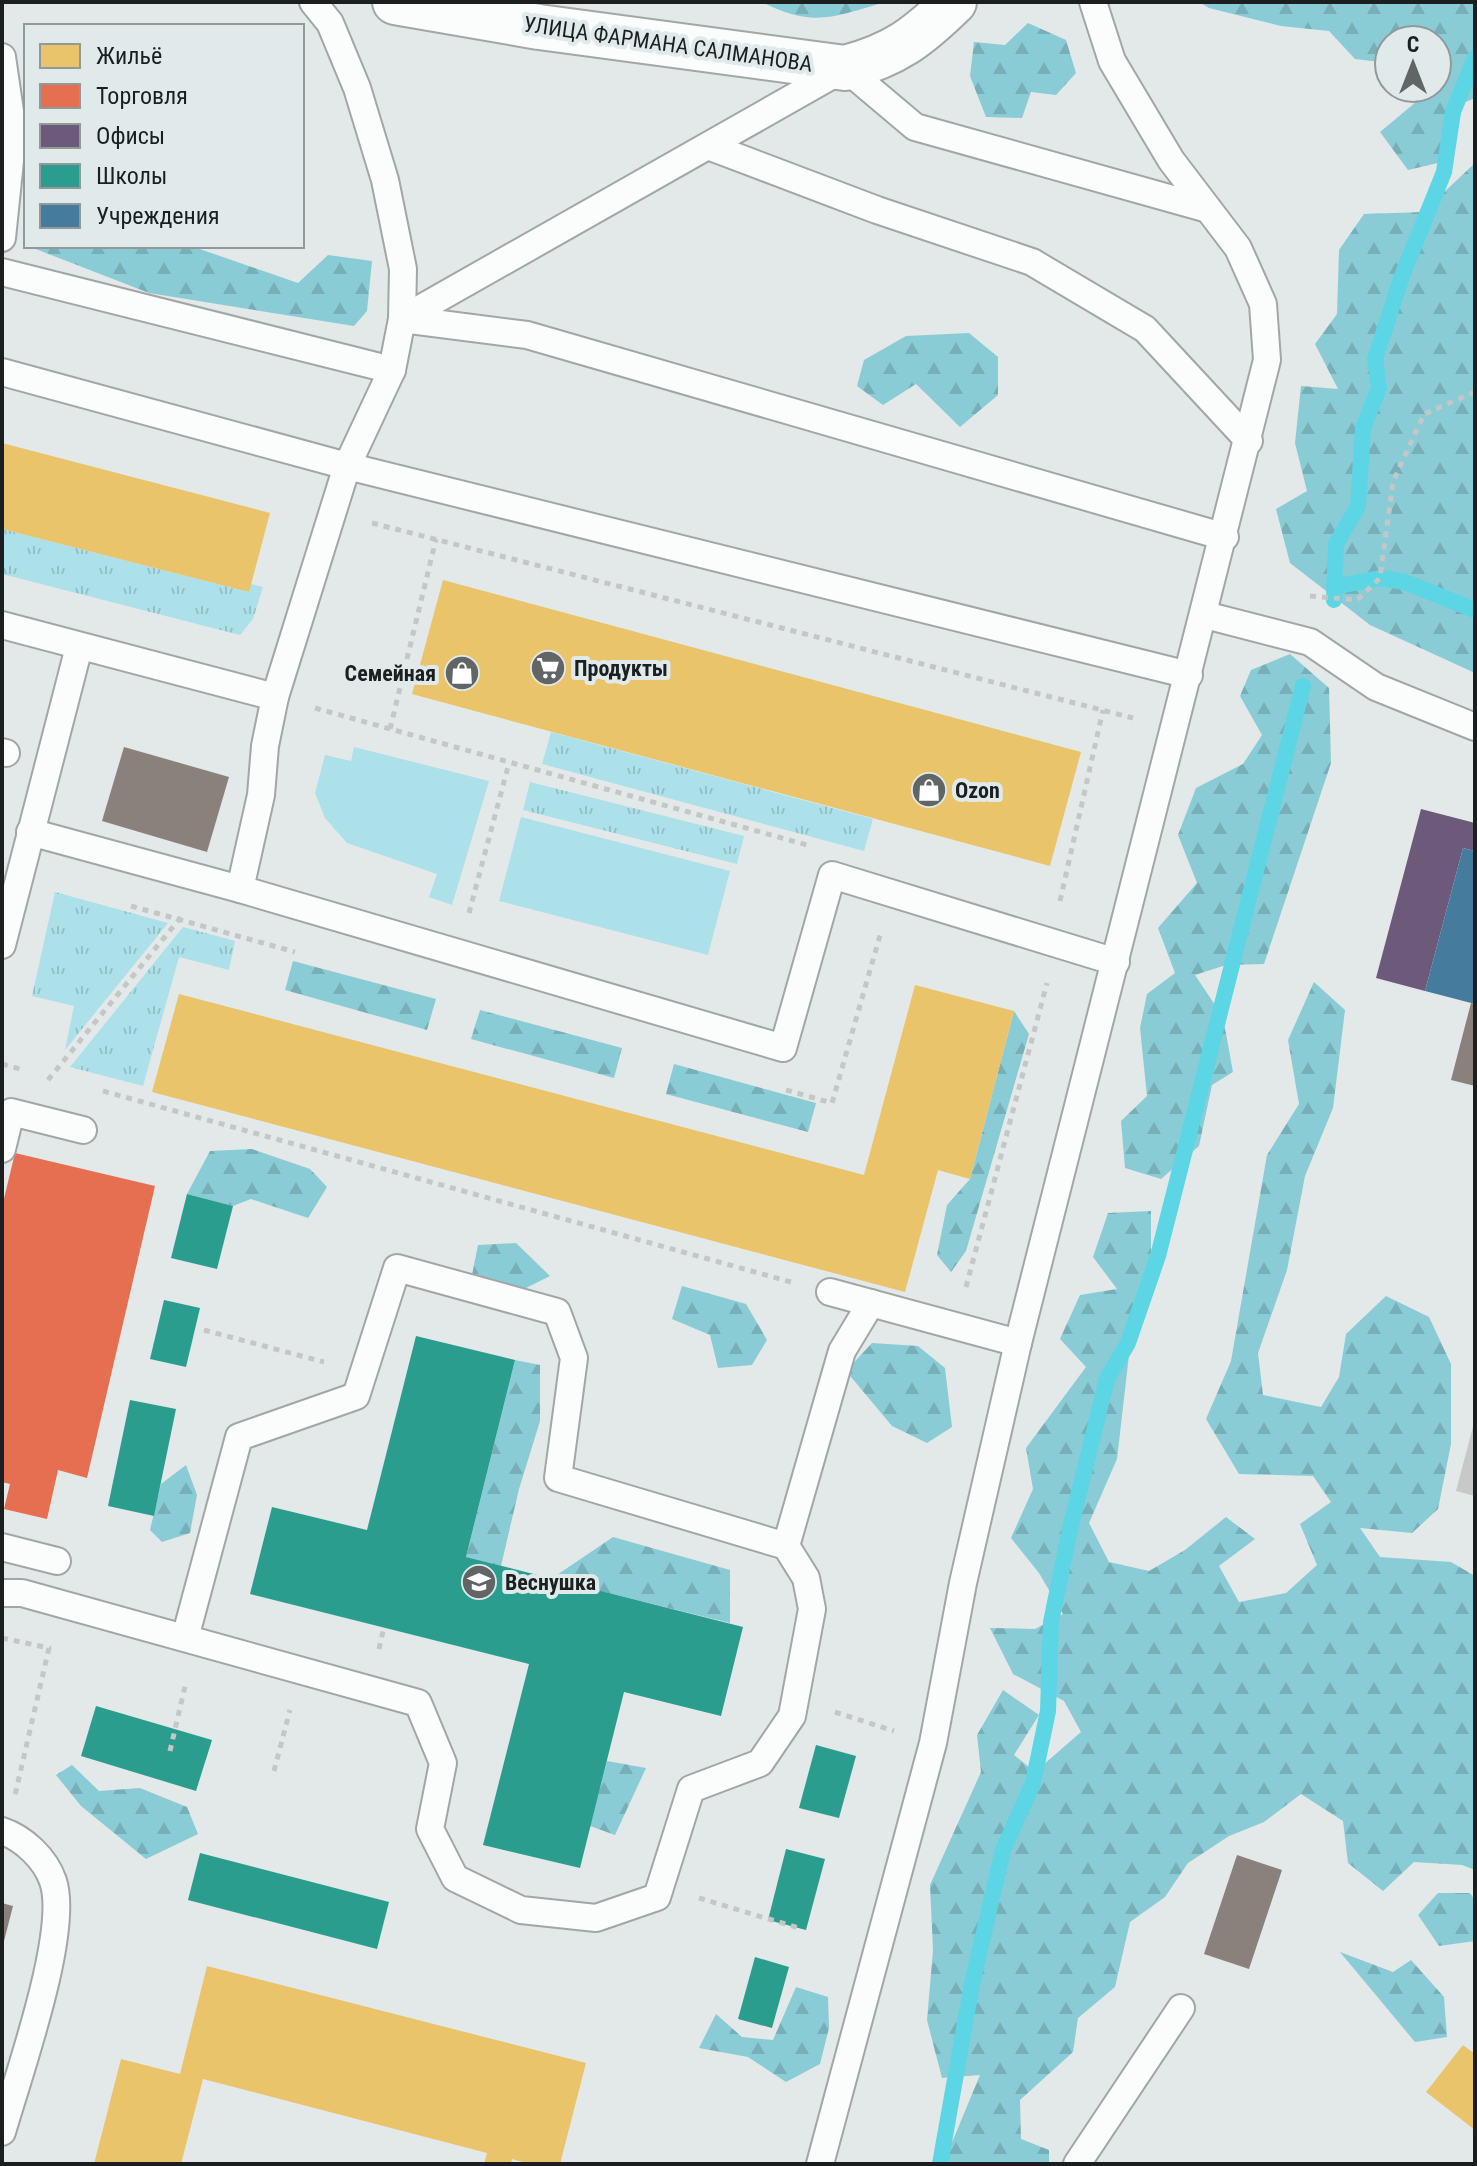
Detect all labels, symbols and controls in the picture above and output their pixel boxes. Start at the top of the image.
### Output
street label: УЛИЦА ФАРМАНА САЛМАНОВА [522,11,814,77]
legend [24,24,304,248]
north arrow [1373,24,1453,104]
text: С [1407,32,1419,57]
text: Жильё [96,42,162,70]
text: Торговля [96,82,188,110]
text: Офисы [96,122,165,150]
text: Школы [96,162,167,190]
text: Учреждения [96,202,220,230]
supermarket icon: Продукты [529,649,567,687]
shop icon: Семейная [443,654,481,692]
place label: Продукты [574,656,668,681]
place label: Семейная [345,661,436,686]
shop icon: Ozon [910,771,948,809]
place label: Ozon [955,778,1000,803]
school or university icon: Веснушка [460,1563,498,1601]
place label: Веснушка [505,1570,596,1595]

